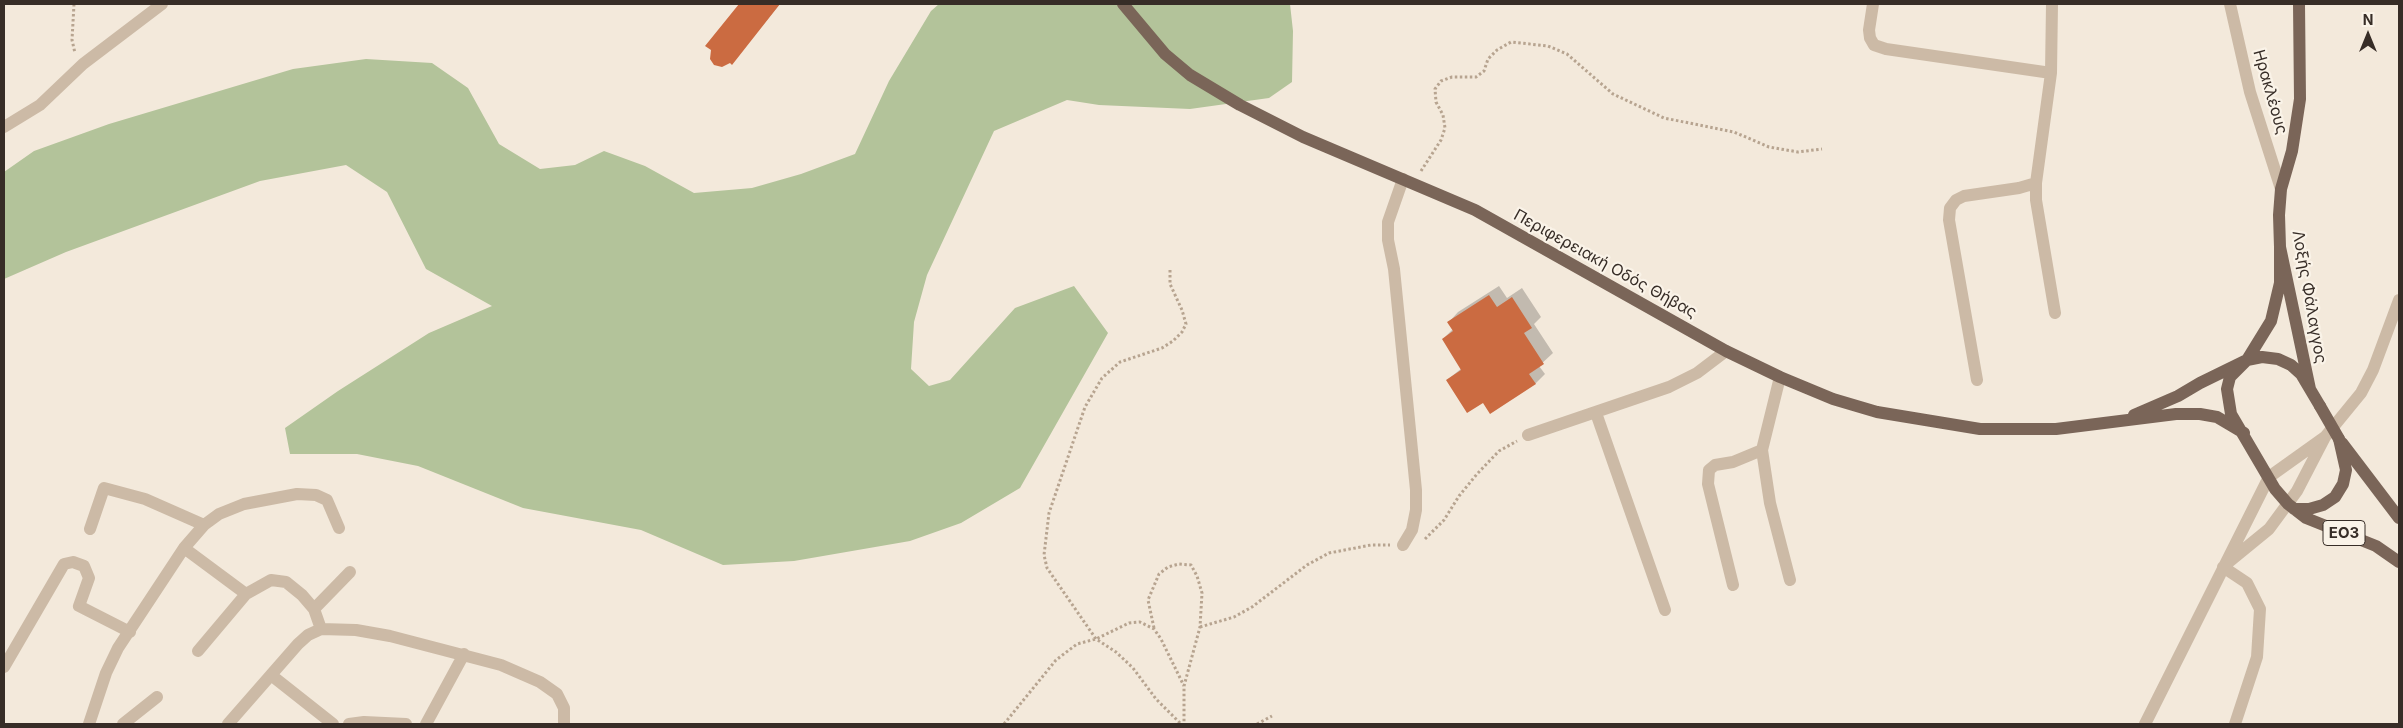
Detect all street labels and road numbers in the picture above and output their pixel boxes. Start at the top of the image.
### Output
street label: Ηρακλέους [2249,47,2291,137]
street label: Περιφερειακή Οδός Θήβας [1510,206,1700,322]
street label: Λοξής Φάλαγγος [2288,229,2330,365]
road number: ΕΟ3 [2323,520,2365,546]

